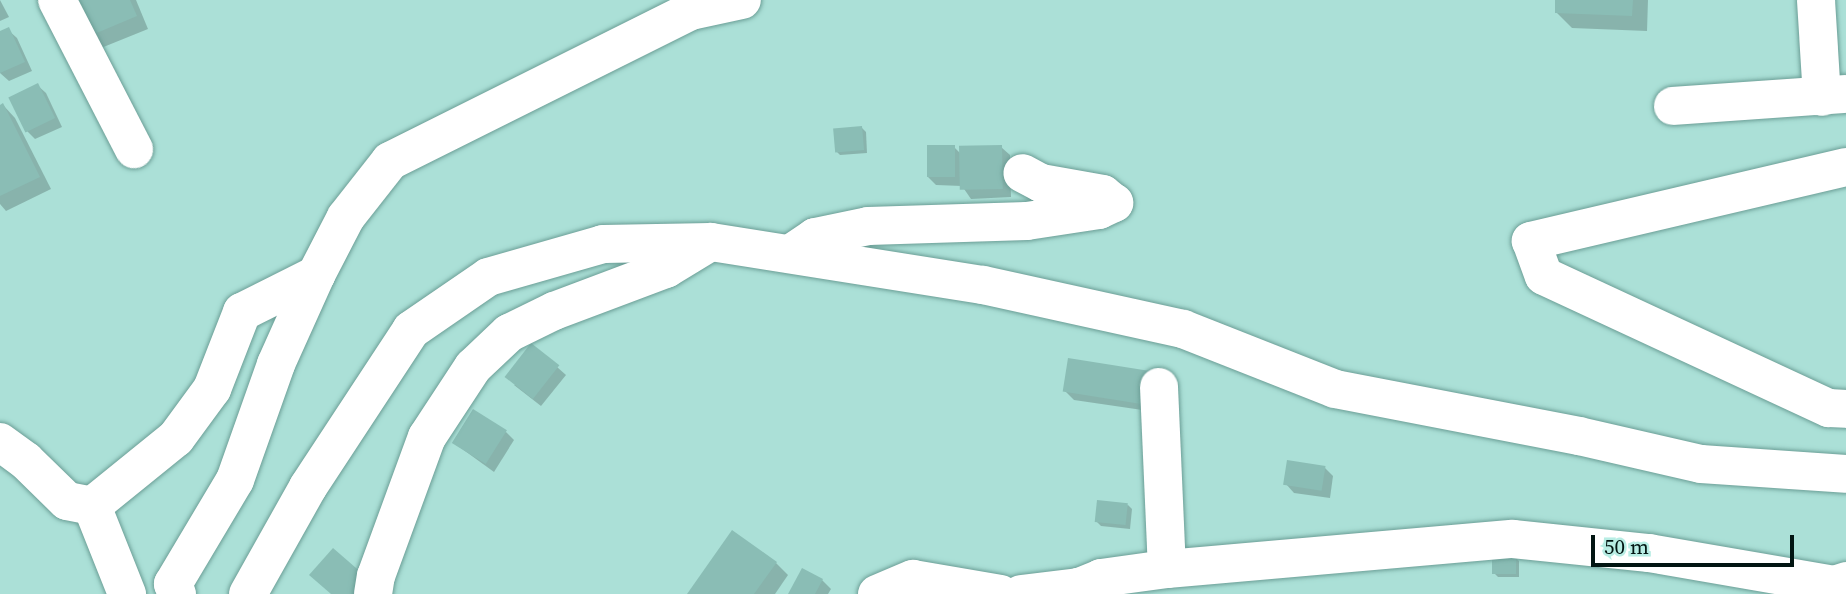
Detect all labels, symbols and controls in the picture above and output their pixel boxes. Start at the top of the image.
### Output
scale bar [1594,520,1797,564]
text: 50 m [1604,532,1649,561]

